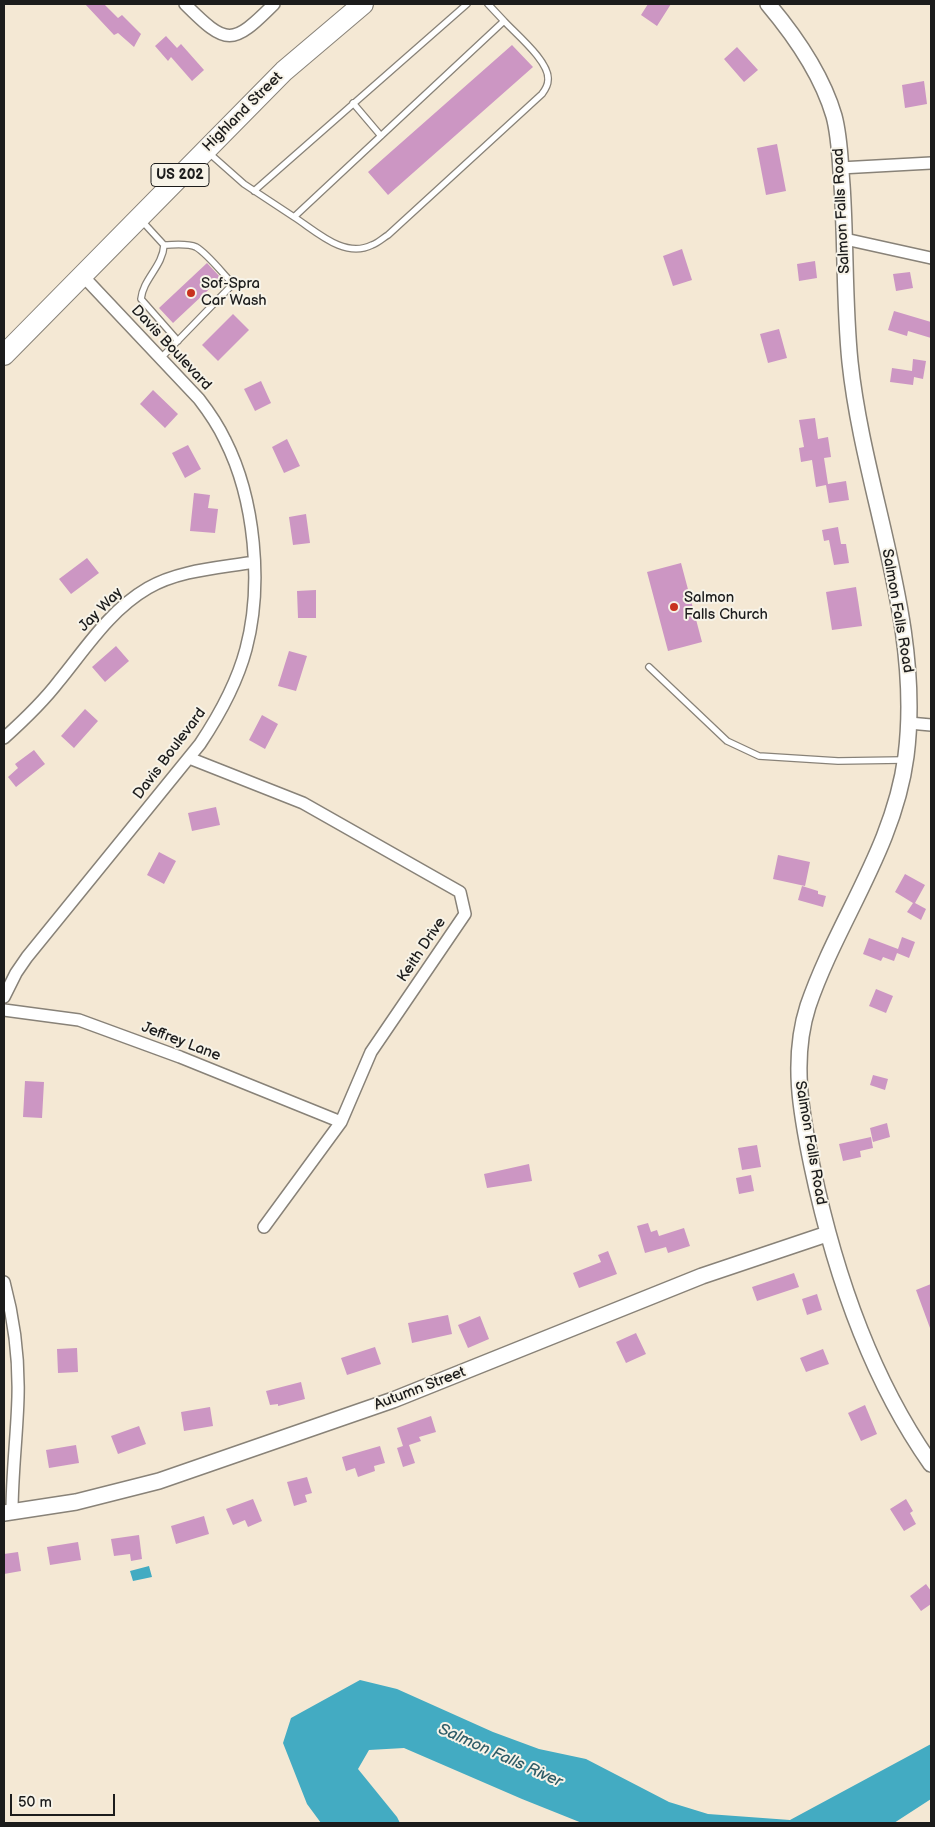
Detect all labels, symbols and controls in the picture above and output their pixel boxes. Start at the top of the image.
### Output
street label: Highland Street [199,68,287,156]
street label: Salmon Falls Road [830,148,854,274]
road number: US 202 [151,164,209,186]
place label: Sof-Spra Car Wash [201,275,267,310]
marker: Sof-Spra Car Wash [185,287,197,299]
street label: Davis Boulevard [127,302,215,394]
street label: Salmon Falls Road [877,548,917,674]
street label: Jay Way [75,584,127,636]
place label: Salmon Falls Church [684,589,768,624]
marker: Salmon Falls Church [668,601,680,613]
street label: Davis Boulevard [130,705,210,803]
street label: Keith Drive [394,914,450,986]
street label: Jeffrey Lane [139,1019,223,1065]
street label: Salmon Falls Road [790,1080,830,1206]
street label: Autumn Street [372,1363,468,1415]
water label: Salmon Falls River [435,1720,565,1792]
scale bar [12,1784,118,1816]
text: 50 m [18,1793,52,1812]

